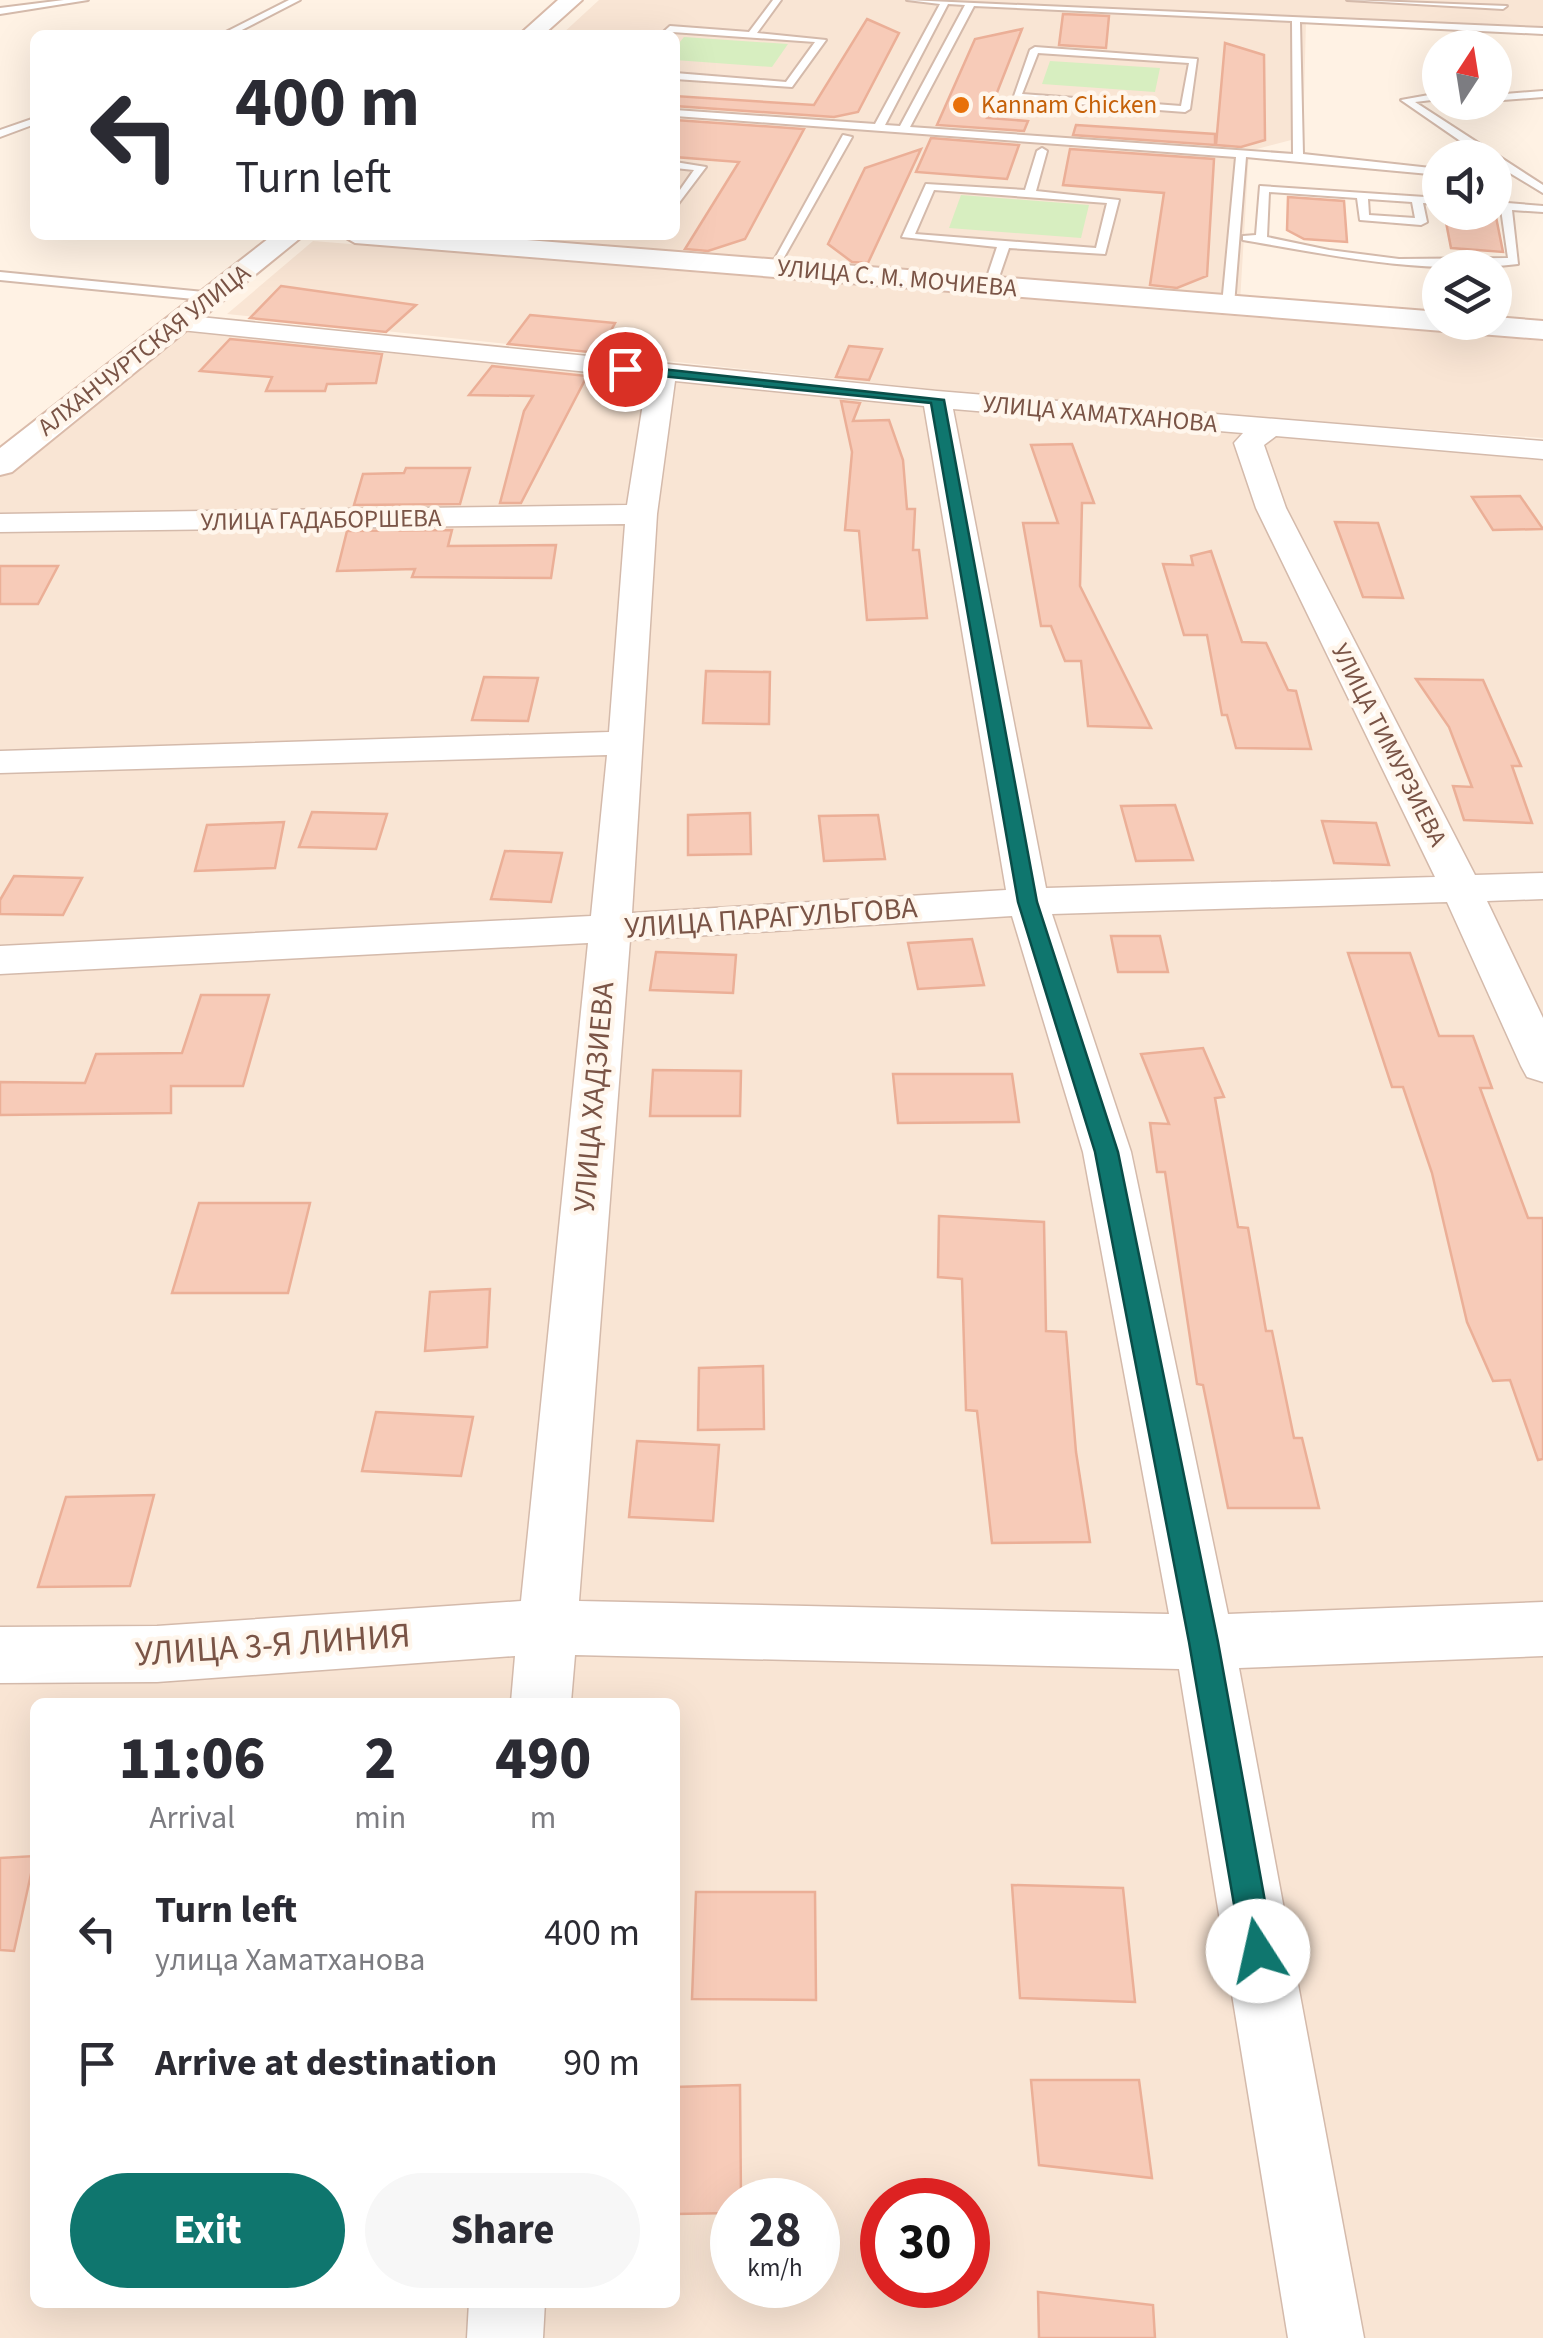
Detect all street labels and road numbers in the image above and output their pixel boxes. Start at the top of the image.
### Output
street label: УЛИЦА С. М. МОЧИЕВА [776,250,1019,306]
street label: АЛХАНЧУРТСКАЯ УЛИЦА [30,255,258,445]
street label: УЛИЦА ХАМАТХАНОВА [981,386,1219,442]
street label: УЛИЦА ГАДАБОРШЕВА [200,500,442,540]
street label: УЛИЦА ТИМУРЗИЕВА [1322,637,1456,853]
street label: УЛИЦА ПАРАГУЛЬГОВА [623,886,920,950]
street label: УЛИЦА ХАДЗИЕВА [563,979,626,1214]
street label: УЛИЦА 3-Я ЛИНИЯ [134,1610,412,1680]

